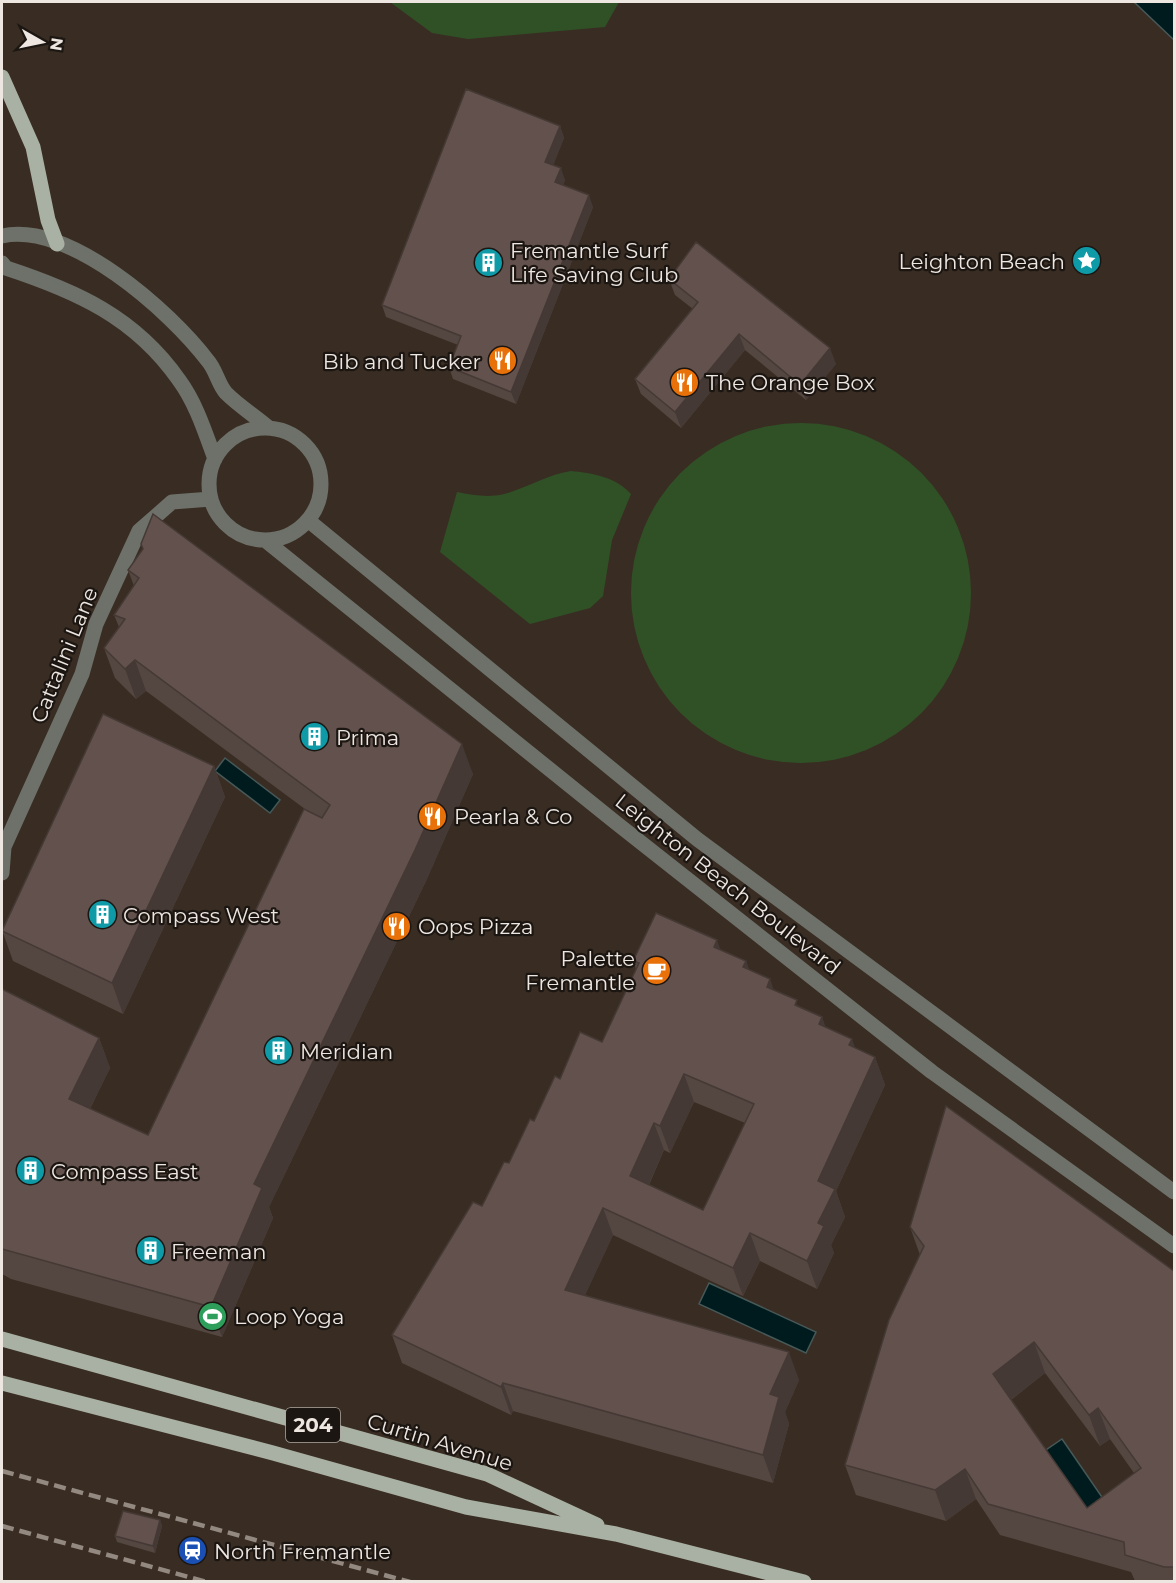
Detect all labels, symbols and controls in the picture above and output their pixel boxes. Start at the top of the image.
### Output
north arrow [12,12,72,72]
text: N [46,36,67,52]
place label: Fremantle Surf Life Saving Club [510,238,678,287]
place icon: Leighton Beach [1070,245,1102,277]
building icon: Fremantle Surf Life Saving Club [473,246,505,278]
place label: Leighton Beach [898,249,1065,274]
restaurant icon: Bib and Tucker [486,345,518,377]
place label: Bib and Tucker [323,349,481,374]
restaurant icon: The Orange Box [669,366,701,398]
place label: The Orange Box [706,370,875,395]
street label: Cattalini Lane [25,583,103,727]
building icon: Prima [299,721,331,753]
place label: Prima [336,725,399,750]
street label: Leighton Beach Boulevard [610,788,846,980]
restaurant icon: Pearla & Co [417,800,449,832]
place label: Pearla & Co [454,804,573,829]
building icon: Compass West [86,899,118,931]
place label: Compass West [123,903,279,928]
restaurant icon: Oops Pizza [381,910,413,942]
place label: Oops Pizza [418,914,533,939]
place label: Palette Fremantle [525,946,635,995]
cafe icon: Palette Fremantle [640,954,672,986]
building icon: Meridian [263,1035,295,1067]
place label: Meridian [300,1039,393,1064]
building icon: Compass East [14,1155,46,1187]
place label: Compass East [51,1159,198,1184]
building icon: Freeman [134,1235,166,1267]
place label: Freeman [171,1239,266,1264]
sports icon: Loop Yoga [197,1300,229,1332]
place label: Loop Yoga [234,1304,344,1329]
road number: 204 [286,1408,340,1442]
street label: Curtin Avenue [364,1408,516,1476]
station icon: North Fremantle [177,1535,209,1567]
place label: North Fremantle [214,1539,391,1564]

